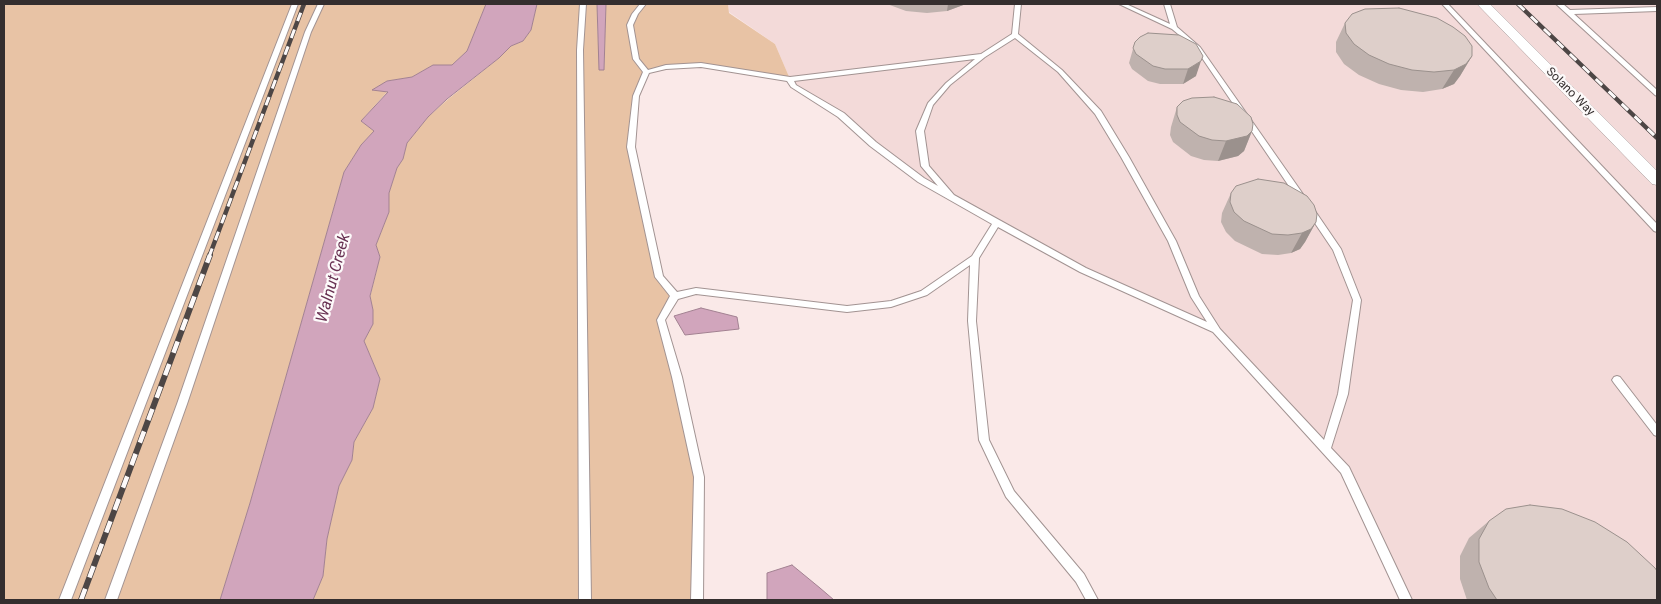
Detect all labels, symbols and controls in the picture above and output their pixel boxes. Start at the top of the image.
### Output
street label: Solano Way [1543,65,1597,119]
water label: Walnut Creek [313,231,355,325]

